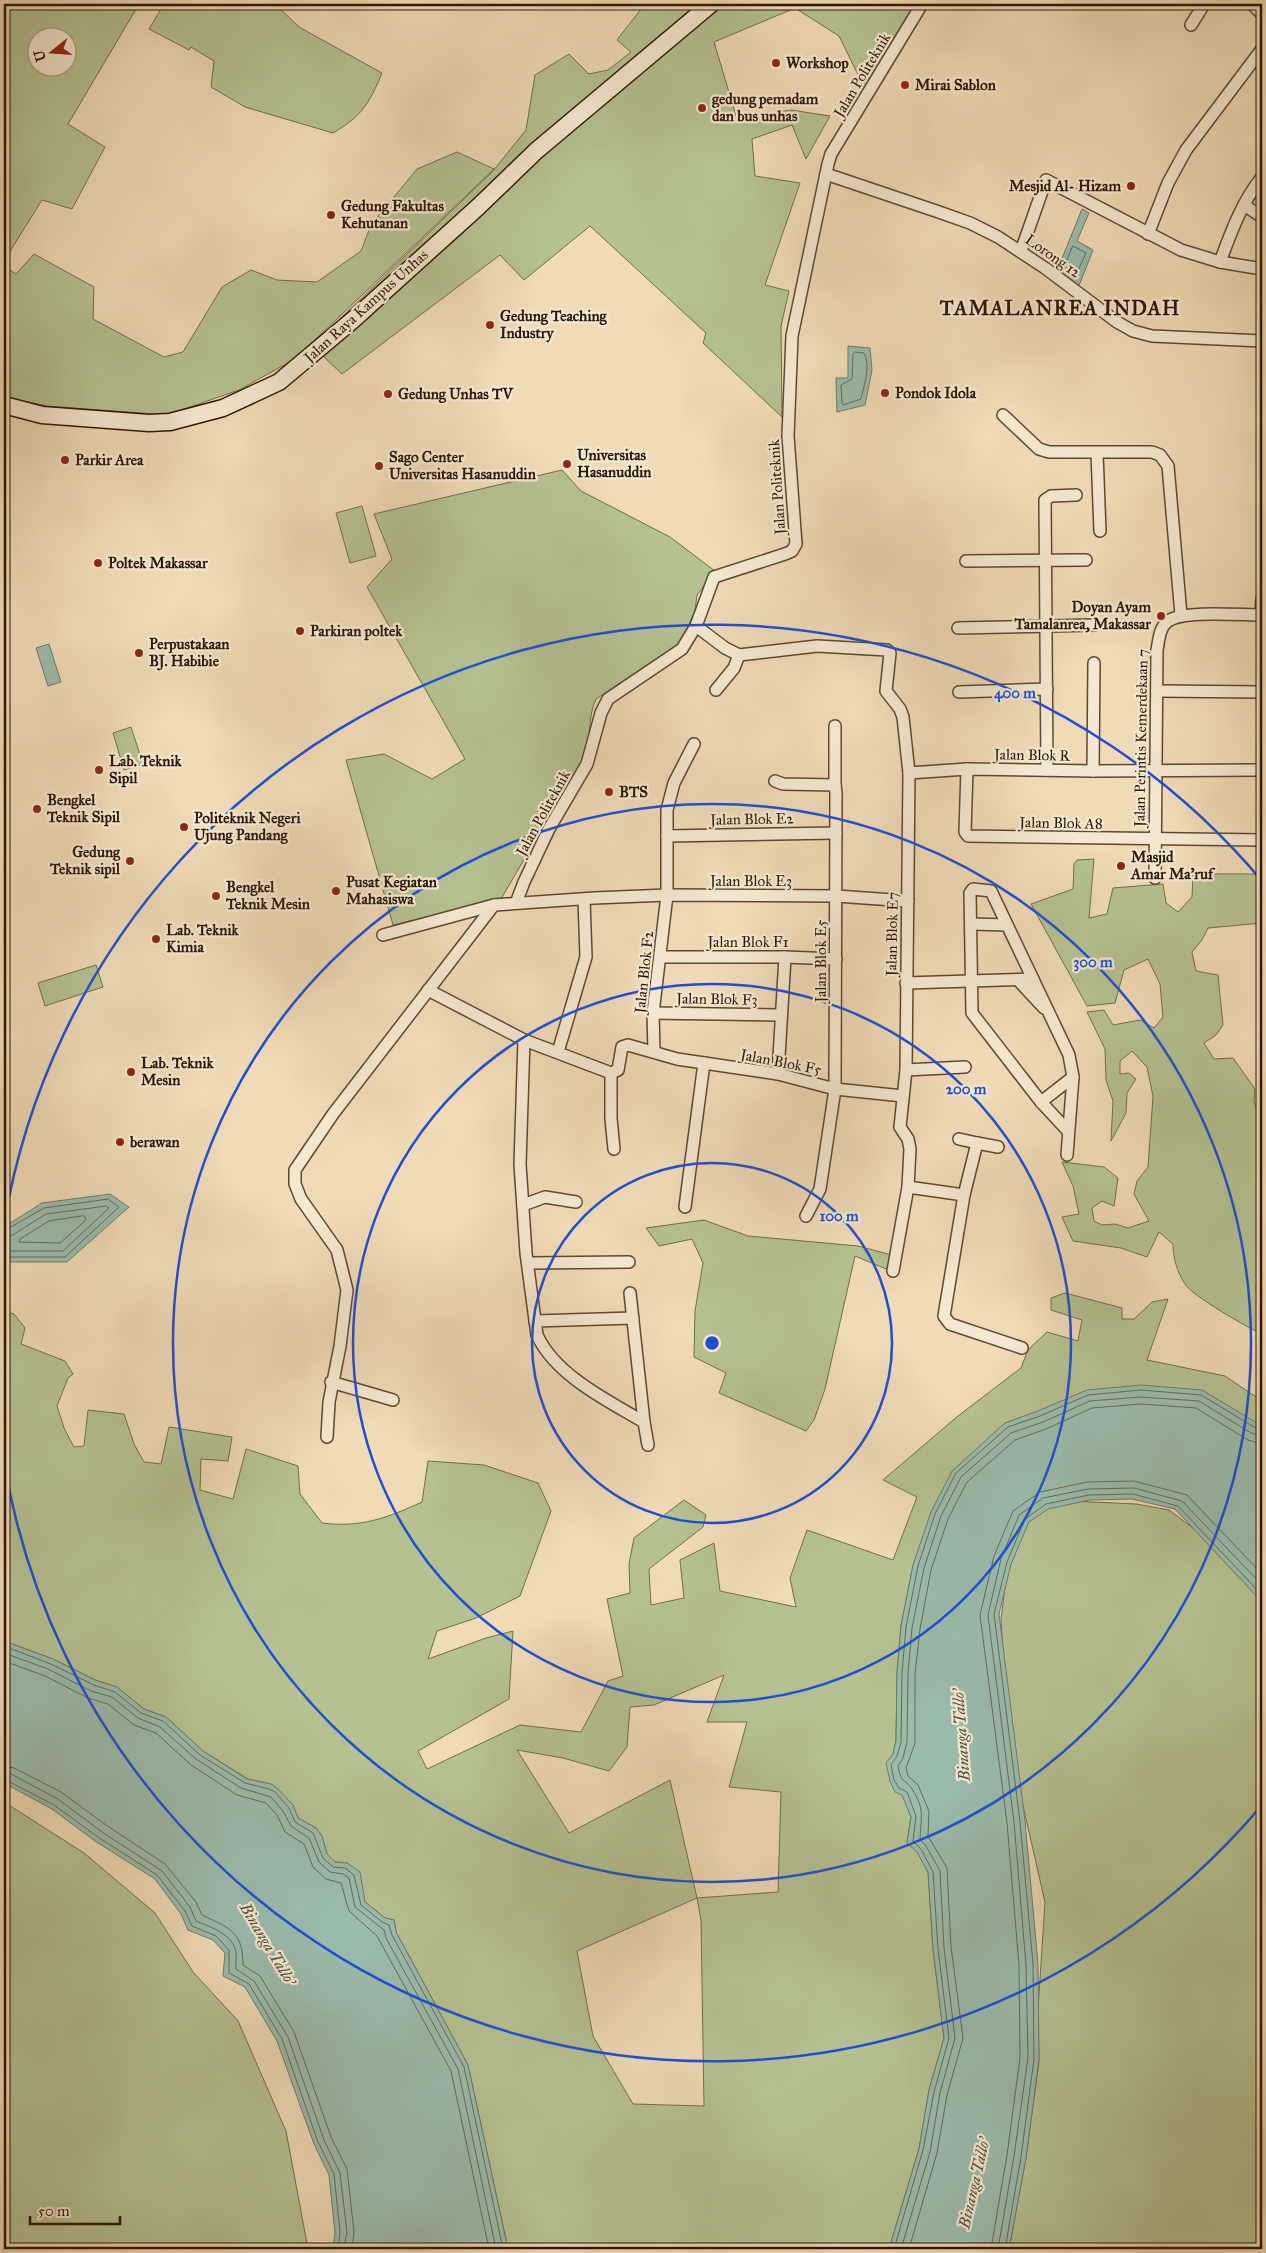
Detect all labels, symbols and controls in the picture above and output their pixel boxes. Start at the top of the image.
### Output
north arrow [28,28,78,78]
street label: Jalan Politeknik [829,29,895,123]
text: U [30,47,50,63]
place label: Workshop [786,54,849,73]
marker: Workshop [770,57,782,69]
place label: Mirai Sablon [915,76,997,94]
marker: Mirai Sablon [899,79,911,91]
place label: gedung pemadam dan bus unhas [712,90,819,125]
marker: gedung pemadam dan bus unhas [696,102,708,114]
place label: Mesjid Al- Hizam [1009,177,1121,196]
marker: Mesjid Al- Hizam [1125,180,1137,192]
place label: Gedung Fakultas Kehutanan [341,197,444,232]
marker: Gedung Fakultas Kehutanan [325,209,337,221]
street label: Lorong 12 [1022,230,1085,282]
street label: Jalan Raya Kampus Unhas [299,246,432,368]
district label: TAMALANREA INDAH [939,296,1180,320]
place label: Gedung Teaching Industry [500,307,608,343]
marker: Gedung Teaching Industry [484,319,496,331]
place label: Pondok Idola [895,384,977,402]
place label: Gedung Unhas TV [398,385,514,404]
marker: Pondok Idola [879,387,891,399]
marker: Gedung Unhas TV [382,388,394,400]
street label: Jalan Politeknik [765,439,790,537]
place label: Universitas Hasanuddin [577,446,652,481]
place label: Sago Center Universitas Hasanuddin [389,448,537,483]
place label: Parkir Area [75,451,144,469]
marker: Parkir Area [59,454,71,466]
marker: Universitas Hasanuddin [561,458,573,470]
marker: Sago Center Universitas Hasanuddin [373,460,385,472]
place label: Poltek Makassar [108,554,208,572]
marker: Poltek Makassar [92,557,104,569]
place label: Doyan Ayam Tamalanrea, Makassar [1013,598,1151,633]
marker: Doyan Ayam Tamalanrea, Makassar [1155,610,1167,622]
place label: Parkiran poltek [310,622,403,641]
marker: Parkiran poltek [294,625,306,637]
place label: Perpustakaan BJ. Habibie [149,635,230,671]
marker: Perpustakaan BJ. Habibie [133,647,145,659]
street label: Jalan Perintis Kemerdekaan 7 [1130,649,1153,829]
text: 400 m [994,684,1036,703]
street label: Jalan Blok R [992,745,1071,766]
place label: Lab. Teknik Sipil [109,752,183,788]
marker: Lab. Teknik Sipil [93,764,105,776]
street label: Jalan Politeknik [511,767,575,861]
place label: BTS [619,783,648,801]
marker: BTS [603,786,615,798]
place label: Bengkel Teknik Sipil [46,791,121,827]
marker: Bengkel Teknik Sipil [31,803,43,815]
place label: Politeknik Negeri Ujung Pandang [194,809,301,845]
street label: Jalan Blok E2 [708,809,795,830]
street label: Jalan Blok A8 [1017,813,1103,834]
marker: Politeknik Negeri Ujung Pandang [178,821,190,833]
place label: Gedung Teknik sipil [49,843,121,879]
place label: Masjid Amar Ma'ruf [1130,848,1216,883]
marker: Gedung Teknik sipil [124,855,136,867]
marker: Masjid Amar Ma'ruf [1115,860,1127,872]
street label: Jalan Blok E3 [708,872,792,891]
place label: Pusat Kegiatan Mahasiswa [346,873,438,908]
place label: Bengkel Teknik Mesin [225,878,311,913]
marker: Pusat Kegiatan Mahasiswa [330,885,342,897]
marker: Bengkel Teknik Mesin [210,890,222,902]
street label: Jalan Blok E7 [882,892,903,978]
street label: Jalan Blok E5 [812,919,831,1005]
place label: Lab. Teknik Kimia [166,921,240,956]
street label: Jalan Blok F2 [631,929,658,1016]
marker: Lab. Teknik Kimia [150,933,162,945]
street label: Jalan Blok F1 [705,933,789,952]
text: 300 m [1073,953,1113,972]
street label: Jalan Blok F3 [674,989,758,1010]
street label: Jalan Blok F5 [737,1045,823,1080]
place label: Lab. Teknik Mesin [141,1054,215,1089]
marker: Lab. Teknik Mesin [125,1066,137,1078]
text: 200 m [946,1080,987,1098]
place label: berawan [129,1133,181,1151]
marker: berawan [114,1136,126,1148]
text: 100 m [819,1207,859,1225]
centre of rings [703,1334,721,1352]
water label: Binanga Tallo' [948,1687,974,1783]
water label: Binanga Tallo' [235,1899,301,1990]
water label: Binanga Tallo' [954,2134,994,2231]
scale bar [30,2193,120,2225]
text: 50 m [38,2202,70,2220]

